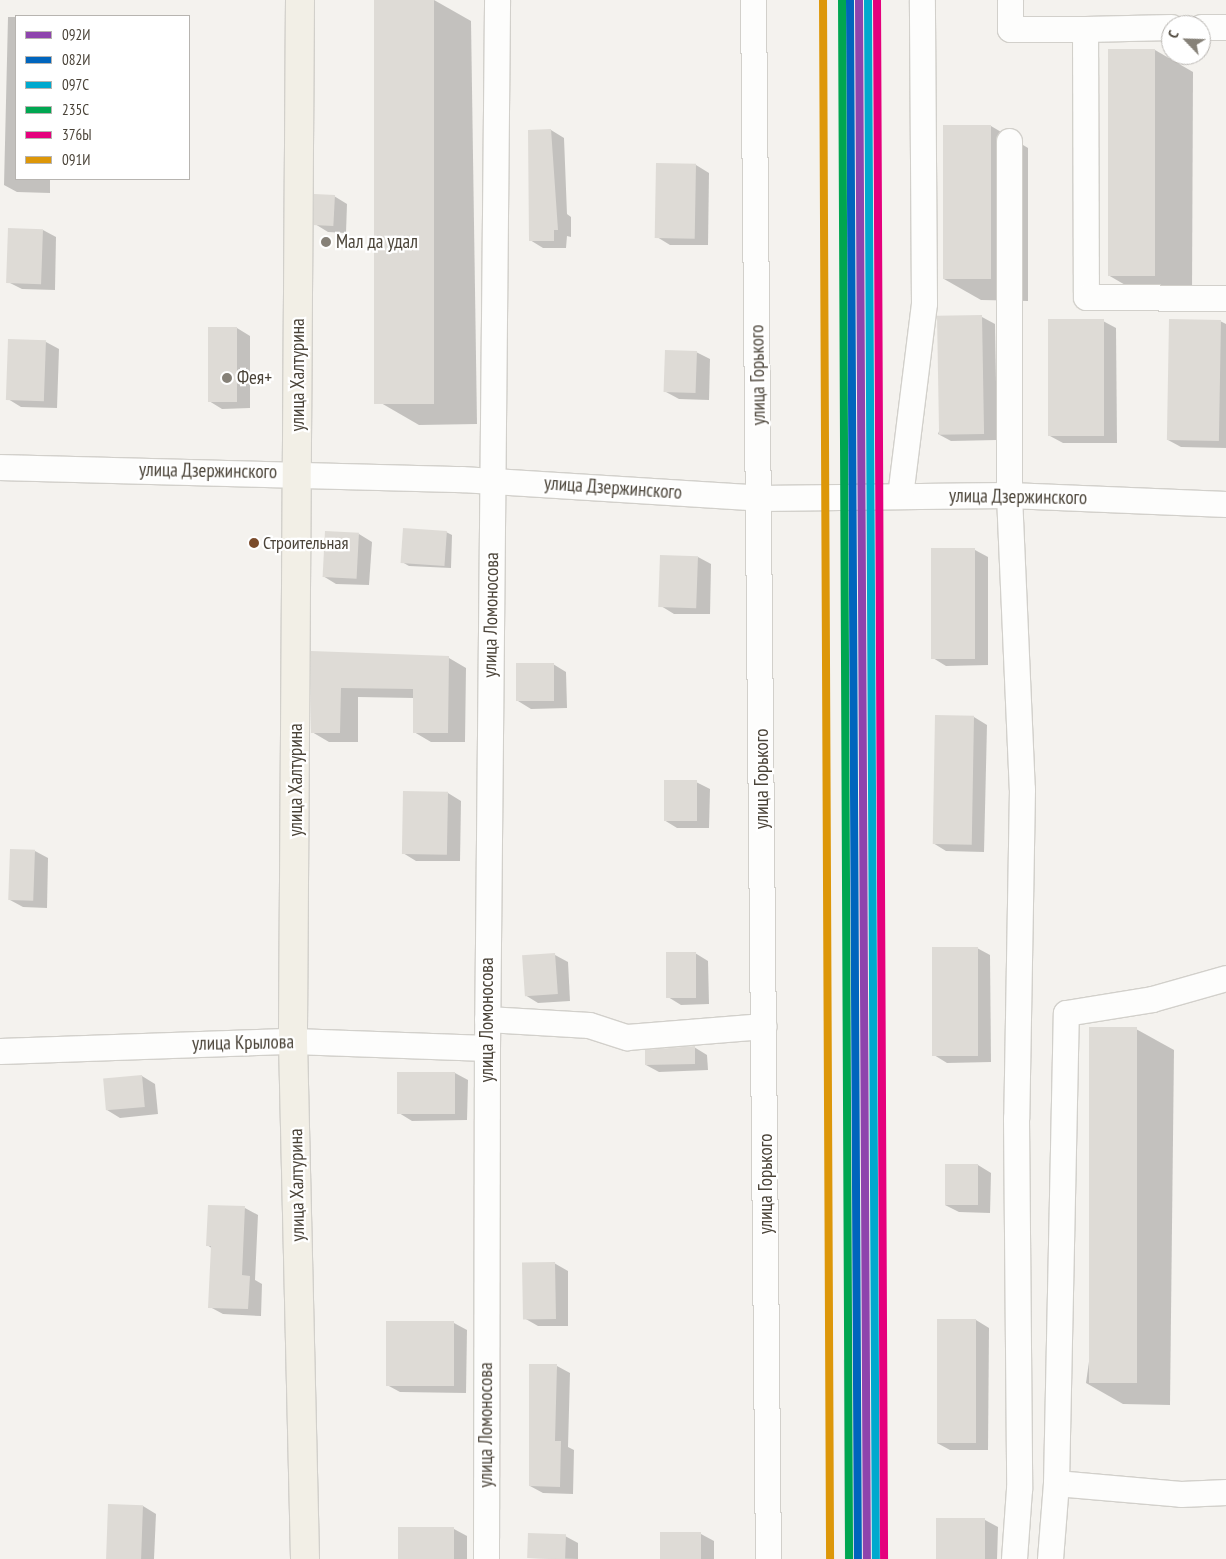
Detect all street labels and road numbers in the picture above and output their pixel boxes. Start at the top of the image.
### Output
street label: улица Халтурина [287,318,309,432]
street label: улица Горького [746,324,770,426]
street label: улица Дзержинского [139,458,277,484]
street label: улица Дзержинского [543,472,683,504]
street label: улица Дзержинского [949,484,1087,510]
street label: улица Ломоносова [479,552,503,678]
street label: улица Халтурина [285,723,307,837]
street label: улица Горького [751,729,773,829]
street label: улица Ломоносова [476,957,498,1083]
street label: улица Крылова [192,1031,294,1055]
street label: улица Халтурина [285,1128,309,1242]
street label: улица Горького [755,1134,777,1234]
street label: улица Ломоносова [475,1362,497,1488]

